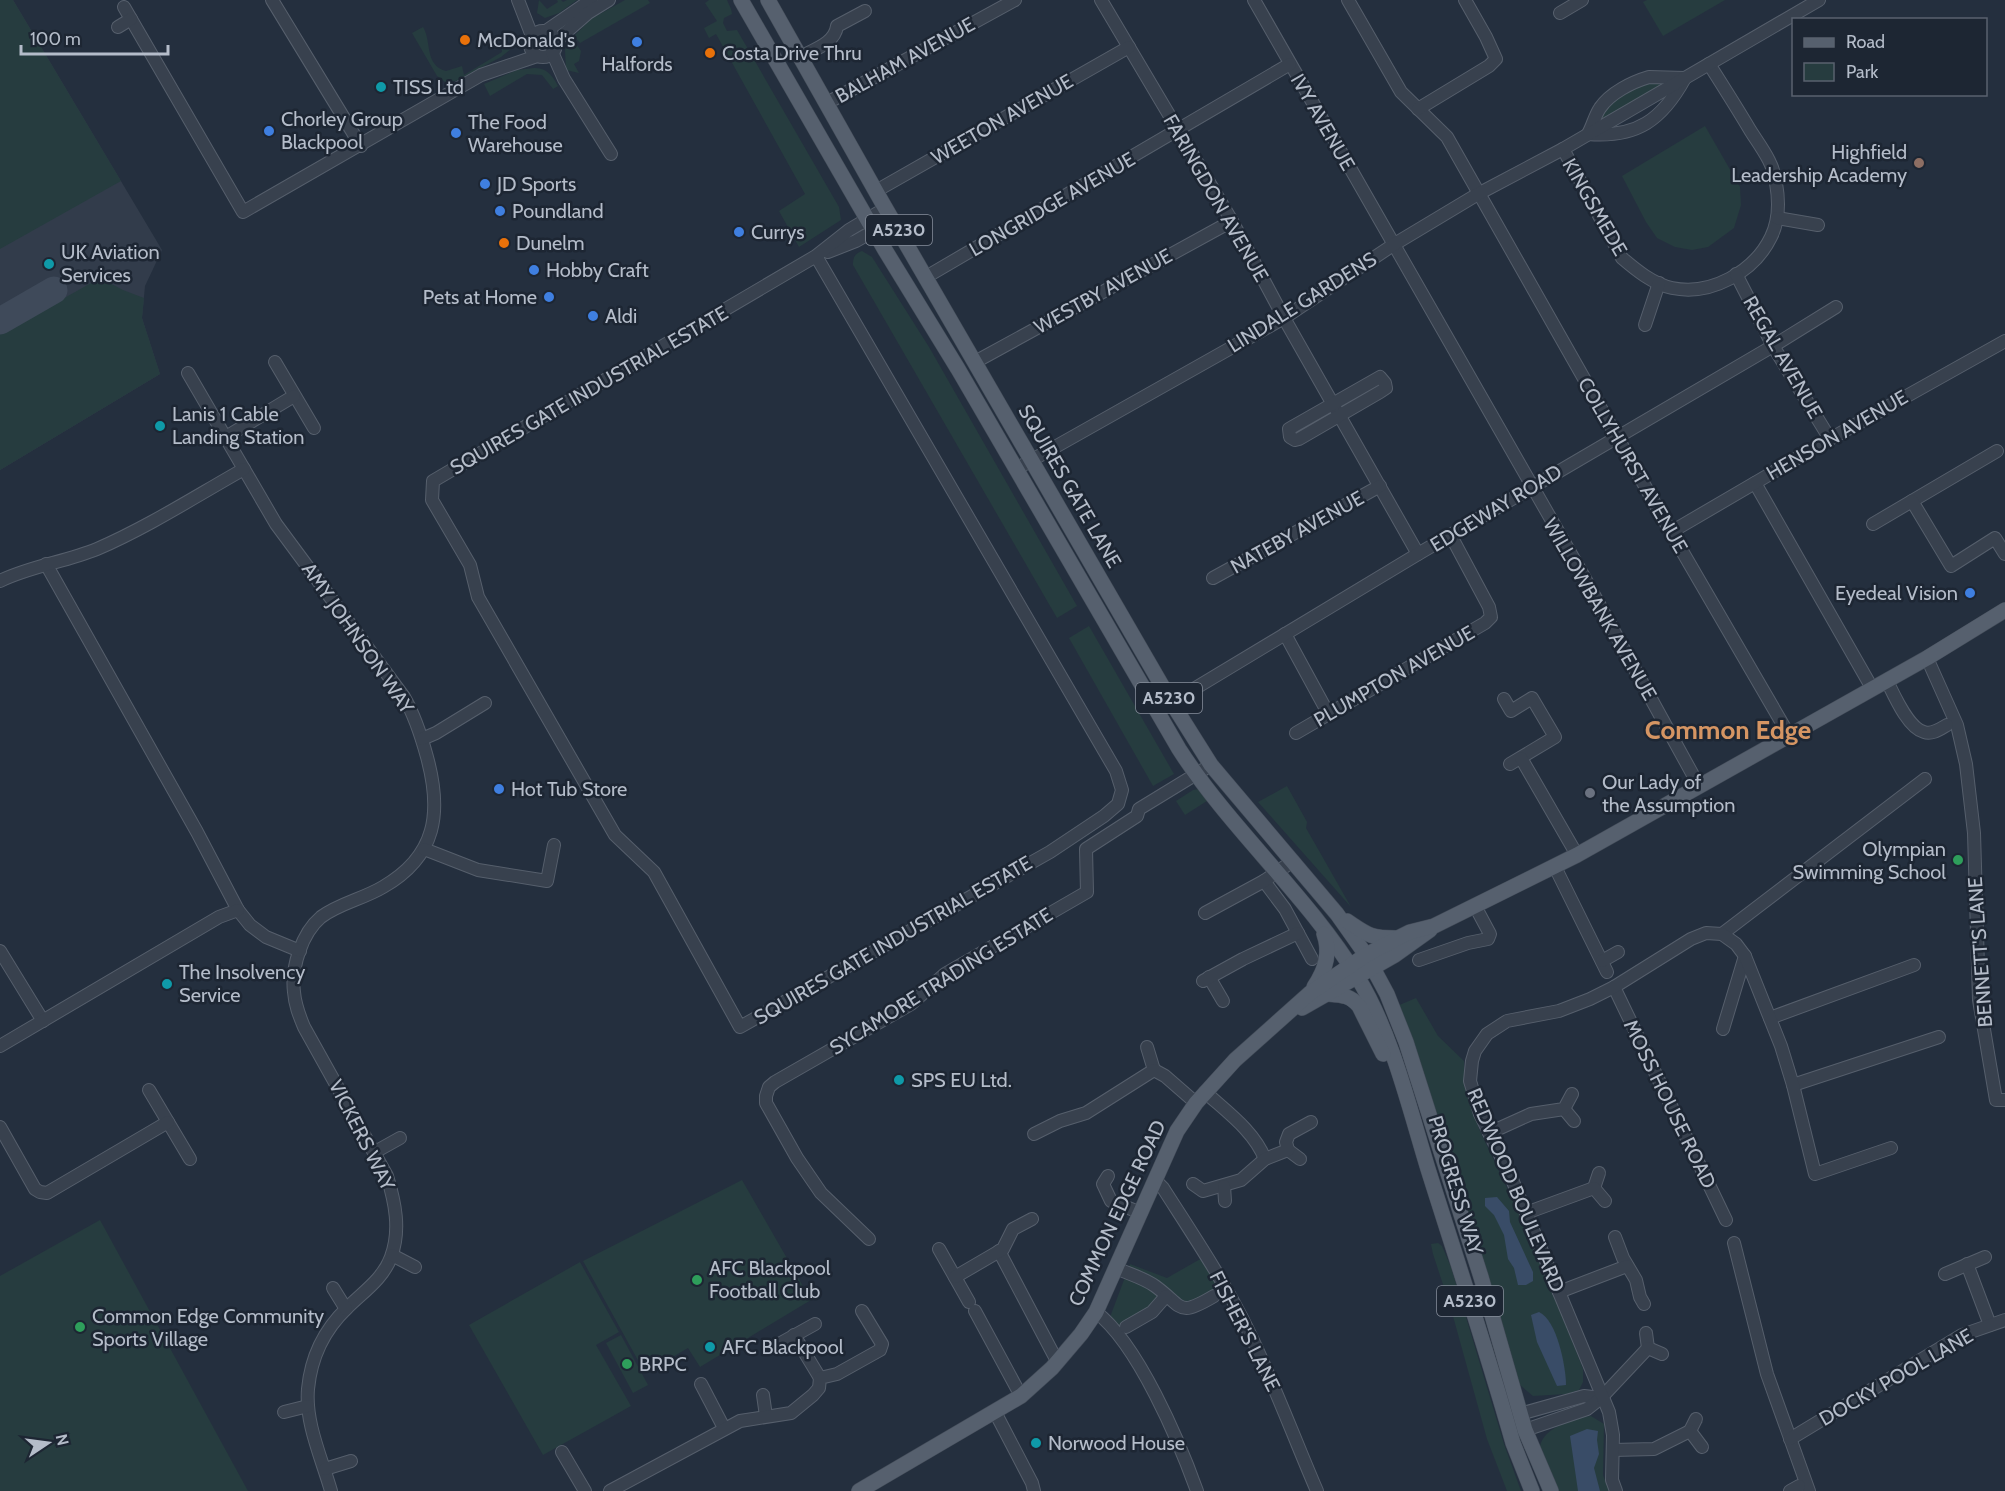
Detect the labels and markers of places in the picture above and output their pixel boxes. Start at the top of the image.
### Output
place label: McDonald's [477,28,575,52]
marker: McDonald's [458,33,472,47]
marker: Halfords [630,35,644,49]
place label: Costa Drive Thru [722,41,862,65]
marker: Costa Drive Thru [703,46,717,60]
place label: Halfords [601,52,673,76]
place label: TISS Ltd [393,75,464,99]
marker: TISS Ltd [374,80,388,94]
place label: Chorley Group Blackpool [281,107,403,154]
place label: The Food Warehouse [468,110,563,157]
marker: Chorley Group Blackpool [262,124,276,138]
marker: The Food Warehouse [449,126,463,140]
place label: Highfield Leadership Academy [1731,140,1907,187]
marker: Highfield Leadership Academy [1912,156,1926,170]
place label: JD Sports [496,172,576,196]
marker: JD Sports [478,177,492,191]
place label: Poundland [512,199,604,223]
marker: Poundland [493,204,507,218]
place label: Currys [751,220,804,244]
marker: Currys [732,225,746,239]
place label: Dunelm [516,231,585,255]
marker: Dunelm [497,236,511,250]
place label: UK Aviation Services [61,240,160,287]
marker: UK Aviation Services [42,257,56,271]
place label: Hobby Craft [546,258,649,282]
marker: Hobby Craft [527,263,541,277]
place label: Pets at Home [423,285,537,309]
marker: Pets at Home [542,290,556,304]
place label: Aldi [605,304,637,328]
marker: Aldi [586,309,600,323]
place label: Lanis 1 Cable Landing Station [172,402,304,449]
marker: Lanis 1 Cable Landing Station [153,419,167,433]
place label: Eyedeal Vision [1835,581,1958,605]
marker: Eyedeal Vision [1963,586,1977,600]
place label: Our Lady of the Assumption [1602,770,1735,817]
place label: Hot Tub Store [511,777,627,801]
marker: Hot Tub Store [492,782,506,796]
marker: Our Lady of the Assumption [1583,786,1597,800]
place label: Olympian Swimming School [1793,837,1946,884]
marker: Olympian Swimming School [1951,853,1965,867]
place label: The Insolvency Service [179,960,305,1007]
marker: The Insolvency Service [160,977,174,991]
place label: SPS EU Ltd. [911,1068,1012,1092]
marker: SPS EU Ltd. [892,1073,906,1087]
place label: AFC Blackpool Football Club [709,1256,831,1303]
marker: AFC Blackpool Football Club [690,1273,704,1287]
place label: Common Edge Community Sports Village [92,1304,324,1351]
marker: Common Edge Community Sports Village [73,1320,87,1334]
place label: AFC Blackpool [722,1335,844,1359]
marker: AFC Blackpool [703,1340,717,1354]
place label: BRPC [639,1352,687,1376]
marker: BRPC [620,1357,634,1371]
place label: Norwood House [1048,1431,1185,1455]
marker: Norwood House [1029,1436,1043,1450]

